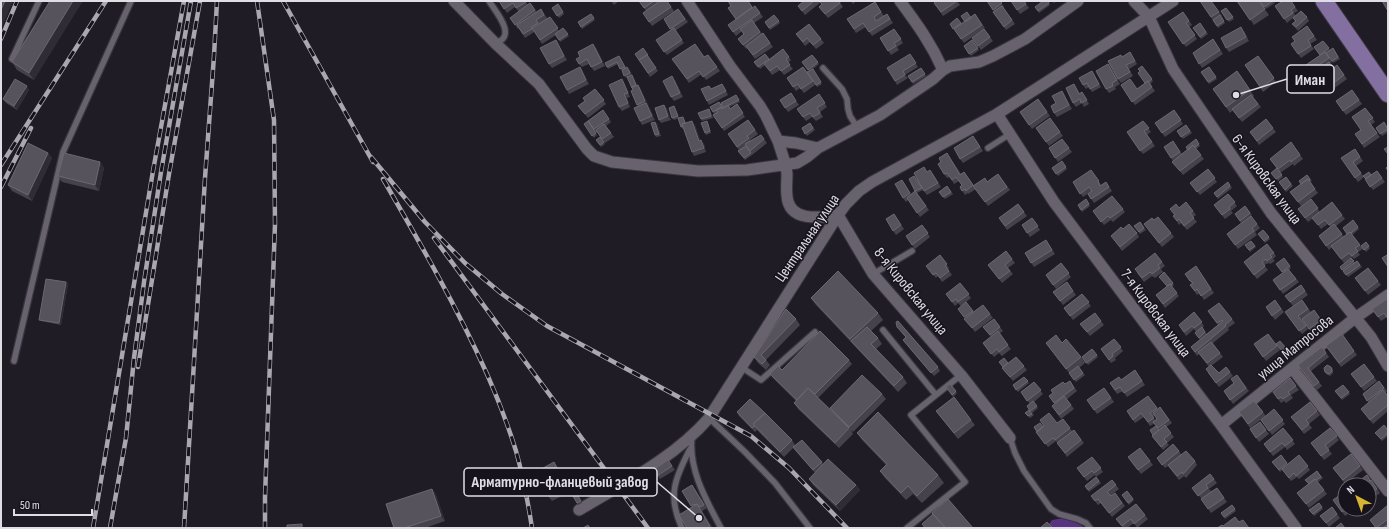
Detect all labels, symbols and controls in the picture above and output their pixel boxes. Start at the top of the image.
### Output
callout: Иман [1287,65,1334,93]
text: Иман [1295,71,1325,90]
street label: 6-я Кировская улица [1227,130,1306,228]
street label: Центральная улица [771,190,844,286]
street label: 8-я Кировская улица [870,244,952,339]
street label: 7-я Кировская улица [1116,265,1195,361]
street label: улица Матросова [1253,311,1337,384]
callout: Арматурно-фланцевый завод [464,468,657,496]
text: Арматурно-фланцевый завод [471,473,649,492]
north arrow [1337,477,1377,517]
text: N [1344,483,1357,497]
scale bar [14,491,92,517]
text: 50 m [20,498,40,513]

